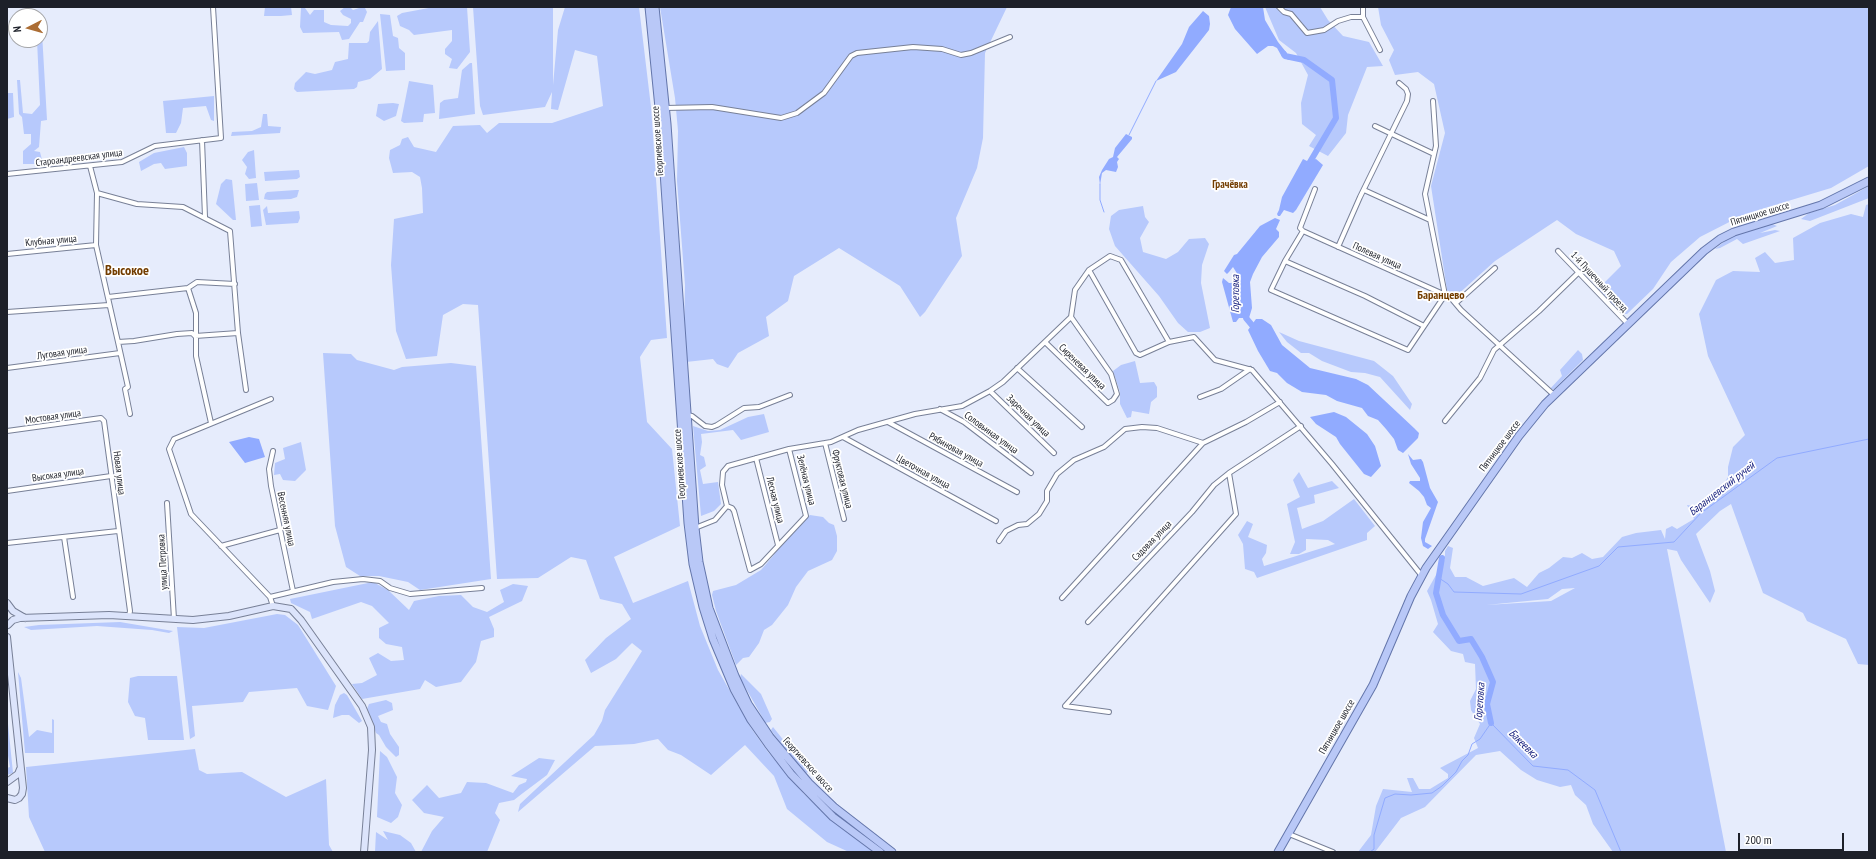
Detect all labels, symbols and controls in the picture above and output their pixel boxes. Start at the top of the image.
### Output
north arrow [8,8,48,48]
text: N [10,25,24,33]
street label: Георгиевское шоссе [650,106,666,176]
street label: Староандреевская улица [35,147,123,169]
district label: Грачёвка [1212,178,1248,192]
street label: Пятницкое шоссе [1729,199,1791,229]
street label: Клубная улица [25,233,77,249]
street label: Полевая улица [1351,240,1403,272]
street label: 1-й Пушечный проезд [1568,249,1630,315]
district label: Высокое [105,263,149,279]
water label: Горетовка [1229,275,1243,313]
district label: Баранцево [1417,289,1465,303]
street label: Сиреневая улица [1056,342,1108,392]
street label: Луговая улица [36,344,88,362]
street label: Заречная улица [1004,392,1052,440]
street label: Мостовая улица [24,407,82,427]
street label: Соловьиная улица [962,409,1020,457]
street label: Пятницкое шоссе [1477,418,1523,474]
street label: Георгиевское шоссе [672,429,688,499]
street label: Рябиновая улица [927,430,985,470]
street label: Фруктовая улица [829,448,855,510]
street label: Новая улица [110,450,128,496]
street label: Цветочная улица [894,452,952,492]
street label: Зелёная улица [794,454,818,506]
water label: Баранцевский ручей [1686,459,1758,519]
street label: Высокая улица [31,465,85,485]
street label: Лесная улица [763,476,787,524]
street label: Весенняя улица [274,491,298,547]
street label: Садовая улица [1130,518,1174,564]
street label: улица Петровка [156,534,170,590]
water label: Горетовка [1472,682,1488,722]
street label: Пятницкое шоссе [1317,698,1357,756]
water label: Бакеевка [1506,727,1540,761]
street label: Георгиевское шоссе [780,735,836,795]
scale bar [1740,825,1846,851]
text: 200 m [1745,832,1772,847]

